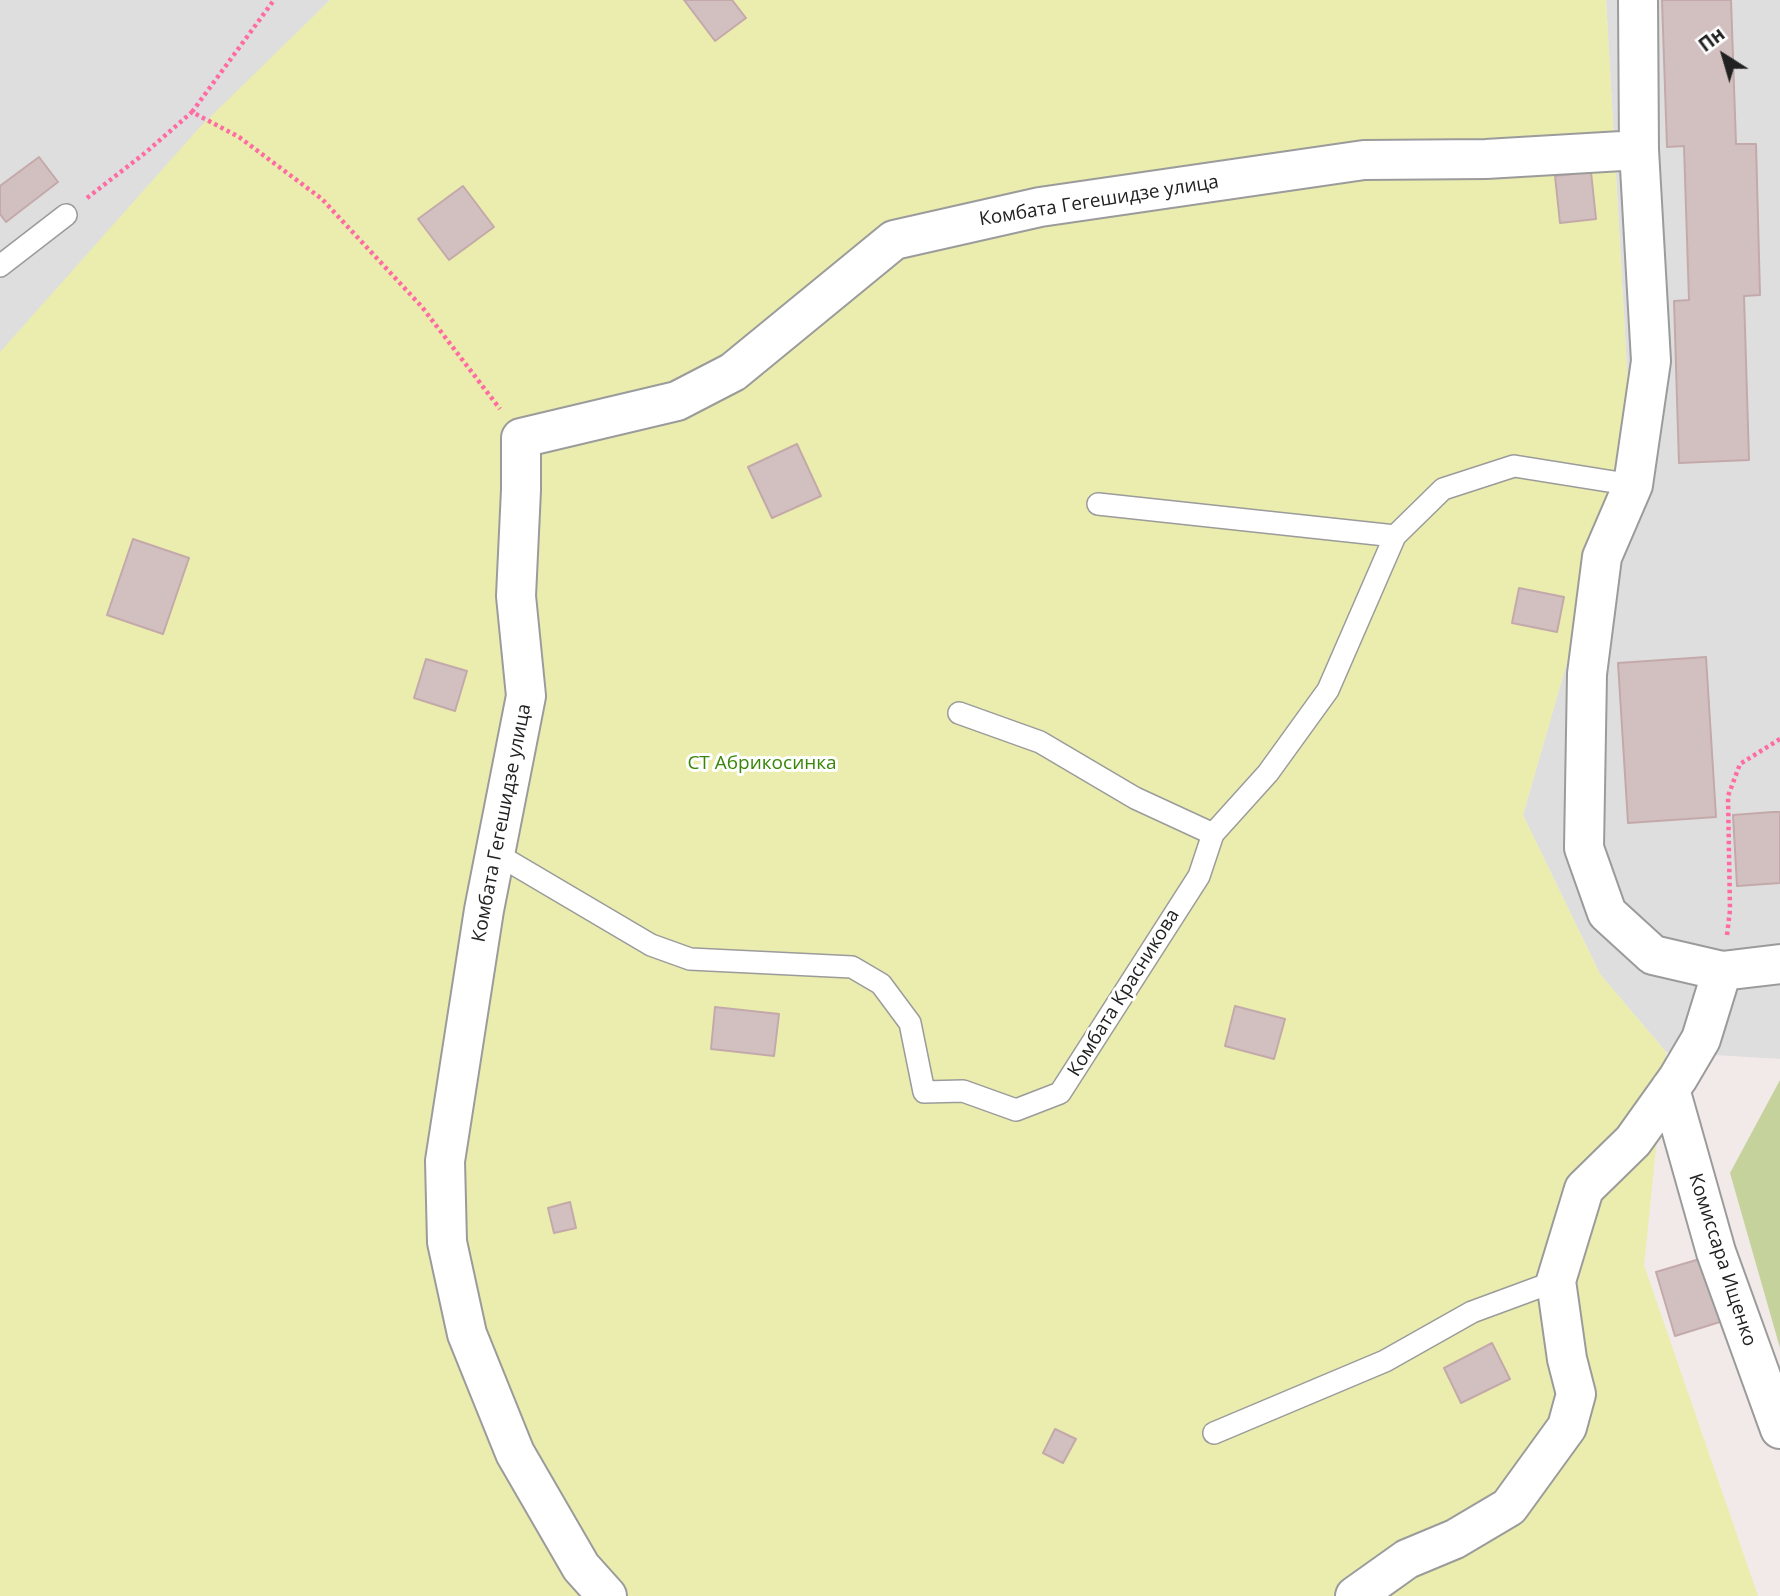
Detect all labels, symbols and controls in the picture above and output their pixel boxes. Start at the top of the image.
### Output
north arrow [1689,21,1759,91]
text: Пн [1693,21,1730,58]
street label: Комбата Гегешидзе улица [978,171,1220,231]
street label: Комбата Гегешидзе улица [468,702,536,944]
park label: СТ Абрикосинка [687,753,837,775]
street label: Комбата Красникова [1063,905,1185,1081]
street label: Комиссара Ищенко [1683,1171,1761,1349]

